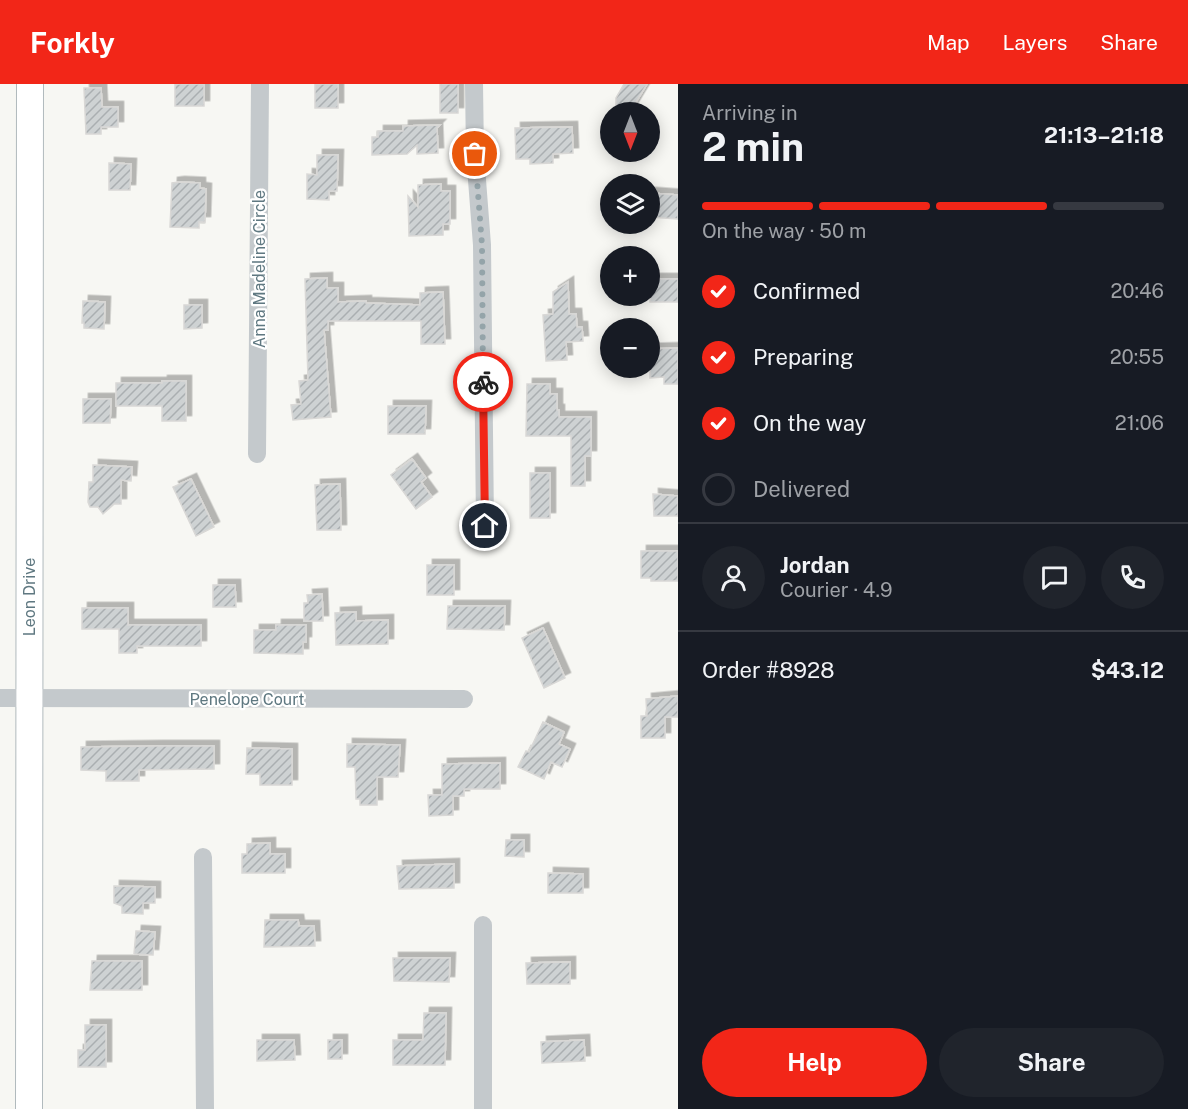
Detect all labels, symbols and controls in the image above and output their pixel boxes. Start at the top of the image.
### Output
text: Forkly [30,26,115,59]
text: Map [927,30,970,55]
text: Layers [1003,30,1067,55]
text: Share [1100,30,1158,55]
text: Arriving in [702,101,797,125]
north arrow [600,102,660,162]
map controls [600,102,660,378]
text: 21:13–21:18 [1044,122,1164,148]
text: 2 min [702,124,804,170]
pin [449,128,500,179]
icon: bag [458,137,491,170]
button: layers [600,174,660,234]
street label: Anna Madeline Circle [250,190,269,348]
text: On the way · 50 m [702,219,866,243]
button: + [600,246,660,306]
icon: check [702,275,735,308]
text: Confirmed [753,278,860,304]
text: 20:46 [1110,279,1164,303]
button: − [600,318,660,378]
icon: check [702,341,735,374]
text: Preparing [753,344,854,370]
text: 20:55 [1110,345,1164,369]
courier [453,352,513,412]
icon: bike [467,366,500,399]
icon: check [702,407,735,440]
text: On the way [753,410,866,436]
text: 21:06 [1115,411,1164,435]
text: Delivered [753,476,850,502]
pin [459,500,510,551]
icon: home [468,509,501,542]
button: person [702,546,765,609]
button: chat [1023,546,1086,609]
button: phone [1101,546,1164,609]
text: Jordan [780,552,849,578]
street label: Leon Drive [20,558,39,636]
text: Courier · 4.9 [780,578,892,602]
text: Order #8928 [702,657,834,683]
text: $43.12 [1091,657,1164,683]
street label: Penelope Court [190,690,304,709]
button: Help [702,1028,927,1097]
button: Share [939,1028,1164,1097]

